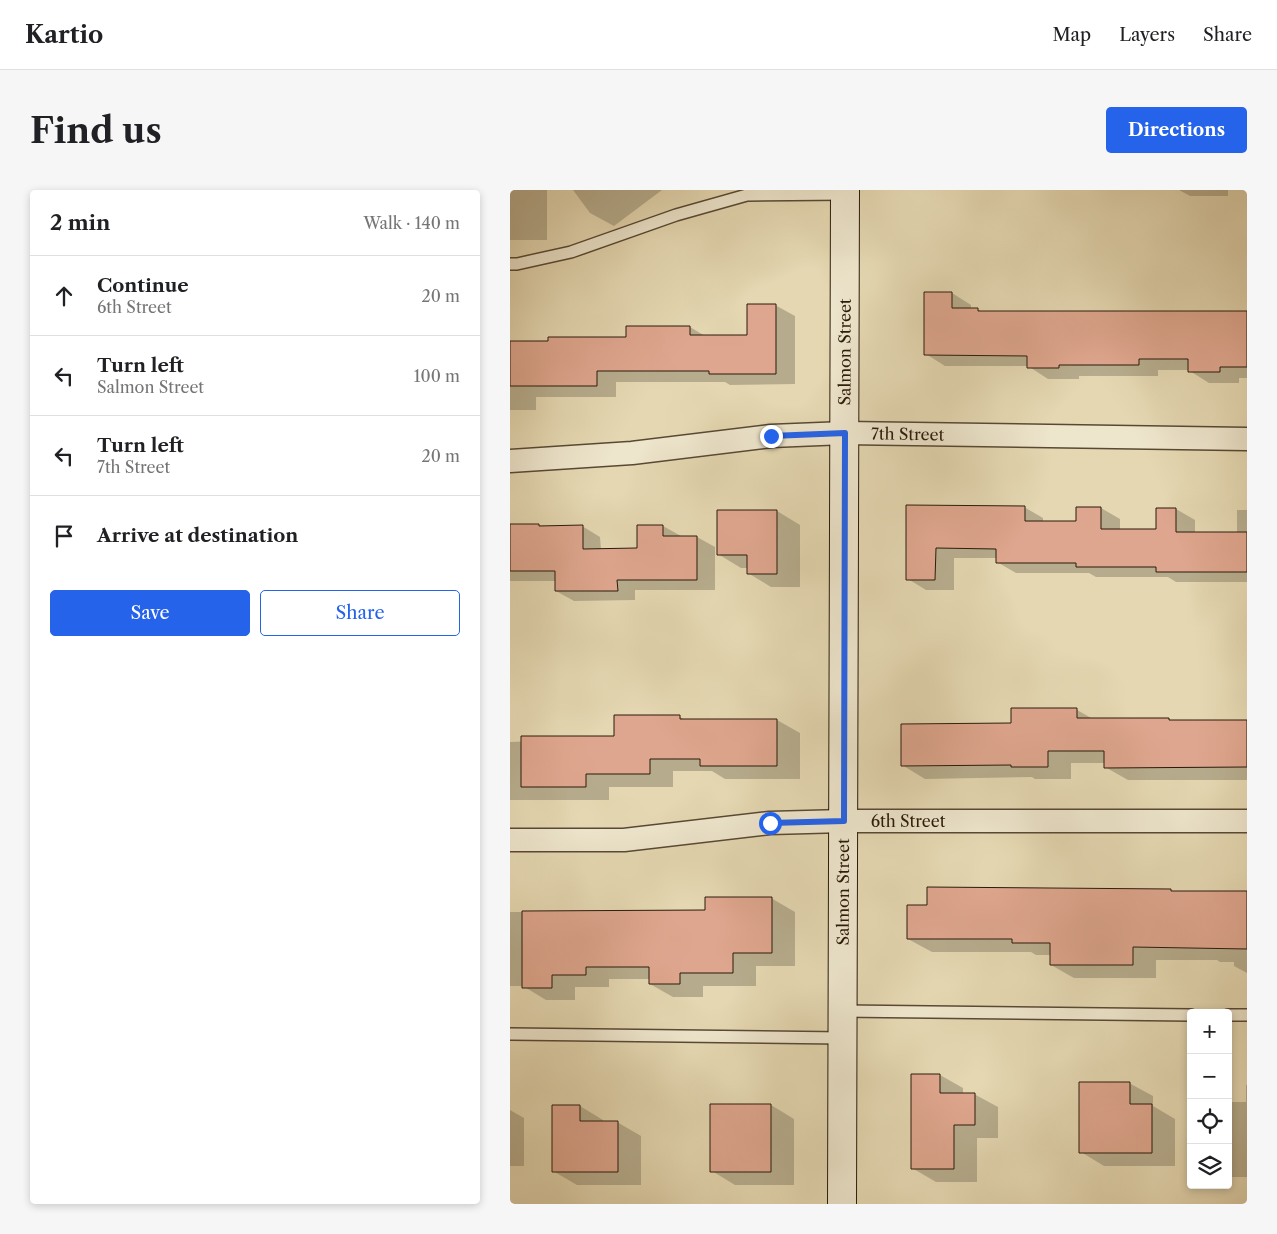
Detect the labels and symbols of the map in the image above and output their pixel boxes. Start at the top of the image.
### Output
street label: Salmon Street [834,298,855,406]
street label: 7th Street [871,423,945,444]
route end [760,425,783,448]
street label: 6th Street [871,811,946,831]
route start [759,812,782,835]
street label: Salmon Street [833,838,853,946]

